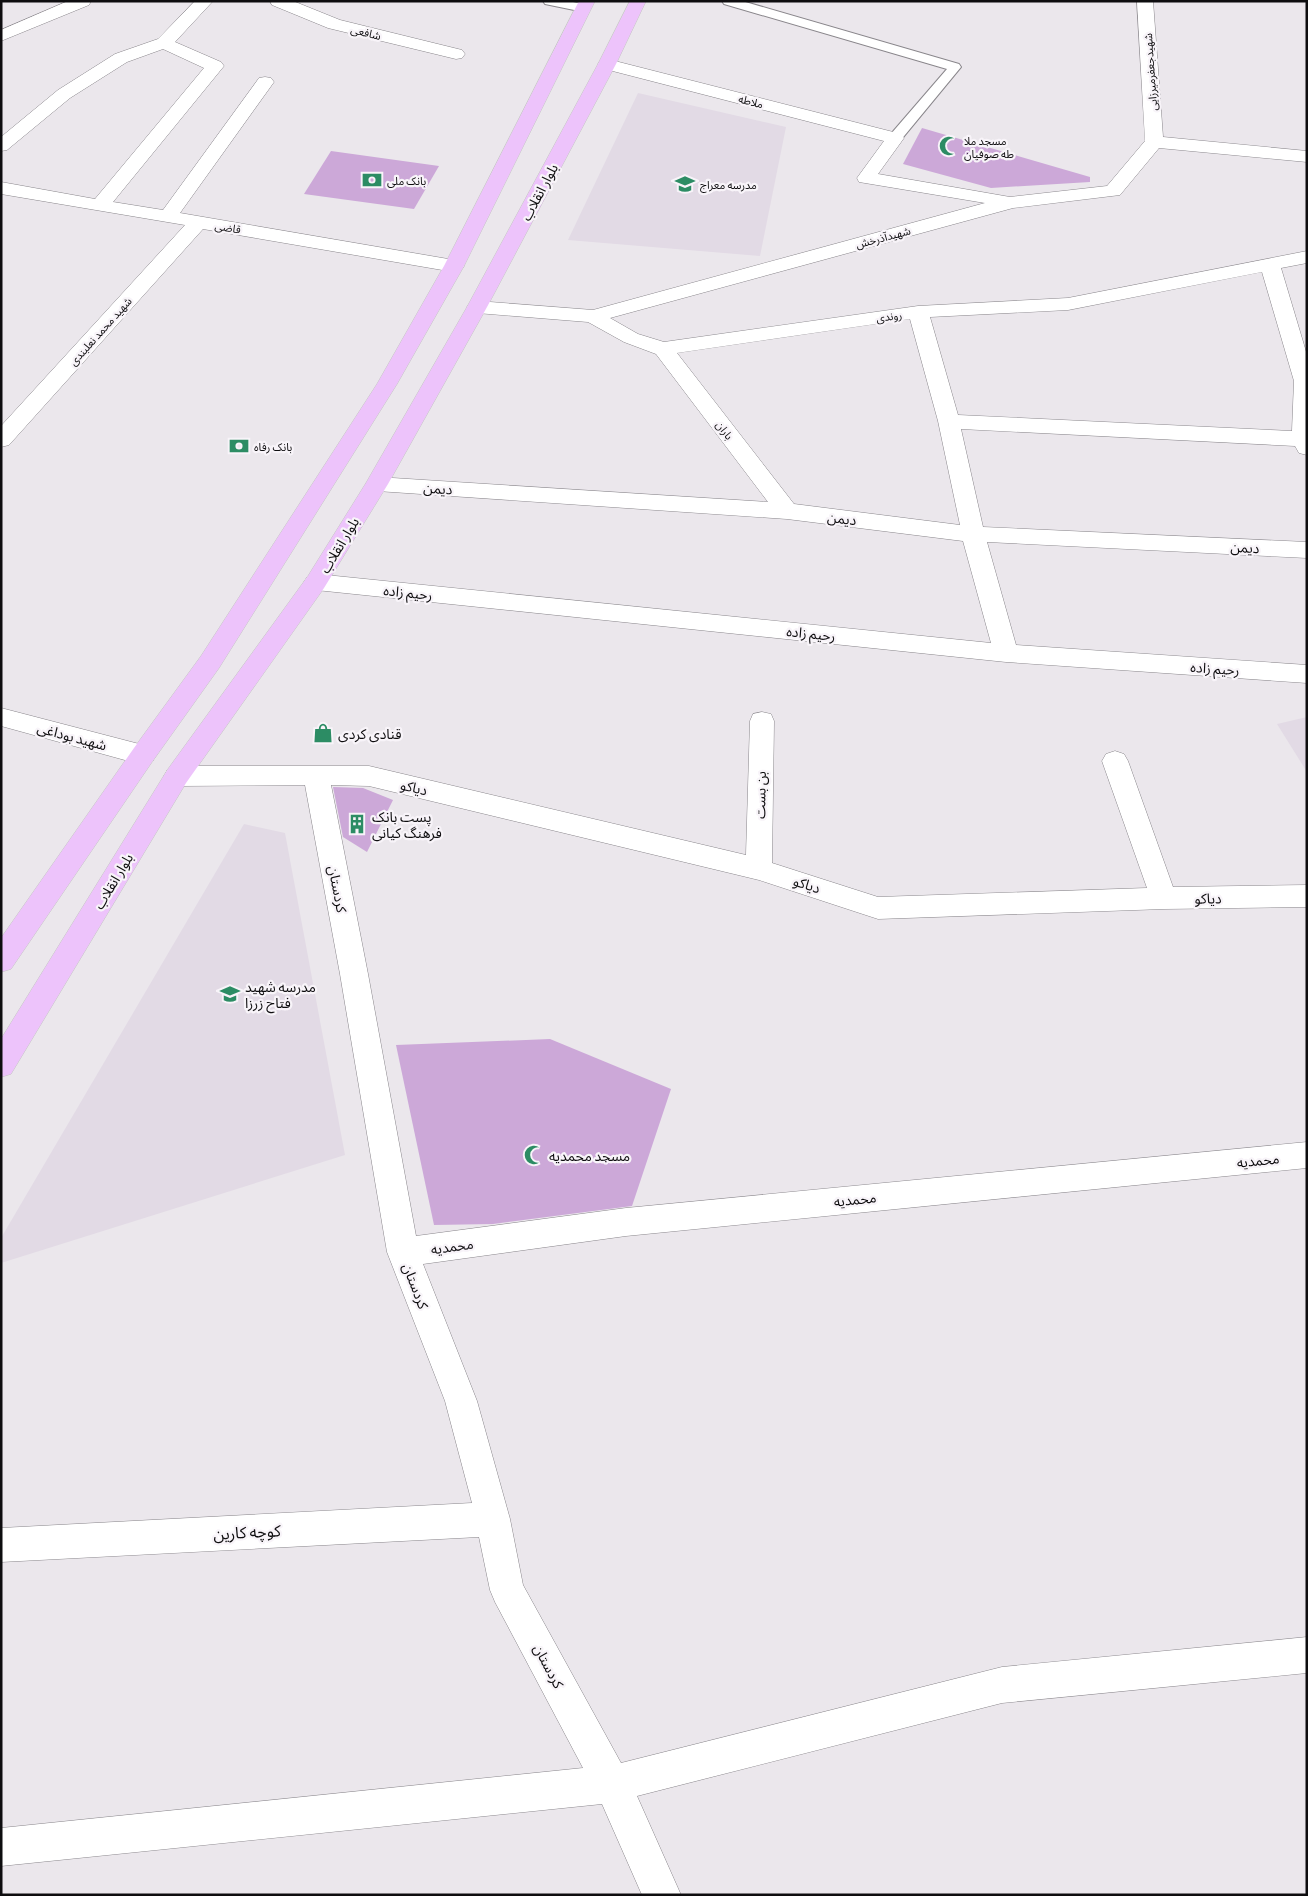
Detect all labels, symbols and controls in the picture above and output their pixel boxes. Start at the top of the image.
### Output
street label: شافعی [349,21,383,43]
street label: شهیدجعفرمیرزایی [1140,32,1160,111]
street label: ملاطه [737,91,765,111]
place label: مسجد ملا طه صوفیان [964,133,1014,161]
mosque icon: مسجد ملا طه صوفیان [938,135,960,157]
street label: بلوار انقلاب [516,160,562,224]
bank icon: بانک ملی [361,169,383,191]
place label: بانک ملی [387,173,426,188]
school or university icon: مدرسه معراج [674,173,696,195]
place label: مدرسه معراج [700,177,757,193]
street label: قاضی [214,217,242,237]
street label: شهیدآذرخش [854,222,912,252]
street label: شهید محمد نعلبندی [65,293,135,368]
street label: روندی [875,307,903,325]
street label: باران [713,417,737,443]
bank icon: بانک رفاه [228,435,250,457]
place label: بانک رفاه [254,439,292,454]
street label: دیمن [423,478,454,499]
street label: دیمن [826,507,858,529]
street label: بلوار انقلاب [315,513,363,577]
street label: دیمن [1230,537,1260,557]
street label: رحیم زاده [382,580,433,606]
street label: رحیم زاده [785,621,836,647]
street label: رحیم زاده [1190,657,1240,681]
street label: شهید بوداغی [35,718,109,754]
shop icon: قنادی کردی [312,722,334,744]
place label: قنادی کردی [338,724,401,743]
street label: بن بست [750,771,770,819]
street label: دیاکو [399,775,430,799]
place label: پست بانک فرهنگ کیانی [372,807,442,842]
building icon: پست بانک فرهنگ کیانی [346,813,368,835]
street label: بلوار انقلاب [89,849,137,913]
street label: کردستان [324,864,352,914]
street label: دیاکو [791,871,823,897]
street label: دیاکو [1194,888,1222,908]
place label: مدرسه شهید فتاح زرزا [245,977,316,1014]
school or university icon: مدرسه شهید فتاح زرزا [219,983,241,1005]
mosque icon: مسجد محمدیه [523,1144,545,1166]
place label: مسجد محمدیه [549,1146,630,1165]
street label: محمدیه [1236,1148,1280,1172]
street label: محمدیه [833,1187,877,1211]
street label: محمدیه [429,1234,475,1258]
street label: کردستان [399,1260,433,1312]
street label: کوچه کارین [213,1519,282,1545]
street label: کردستان [529,1641,569,1692]

